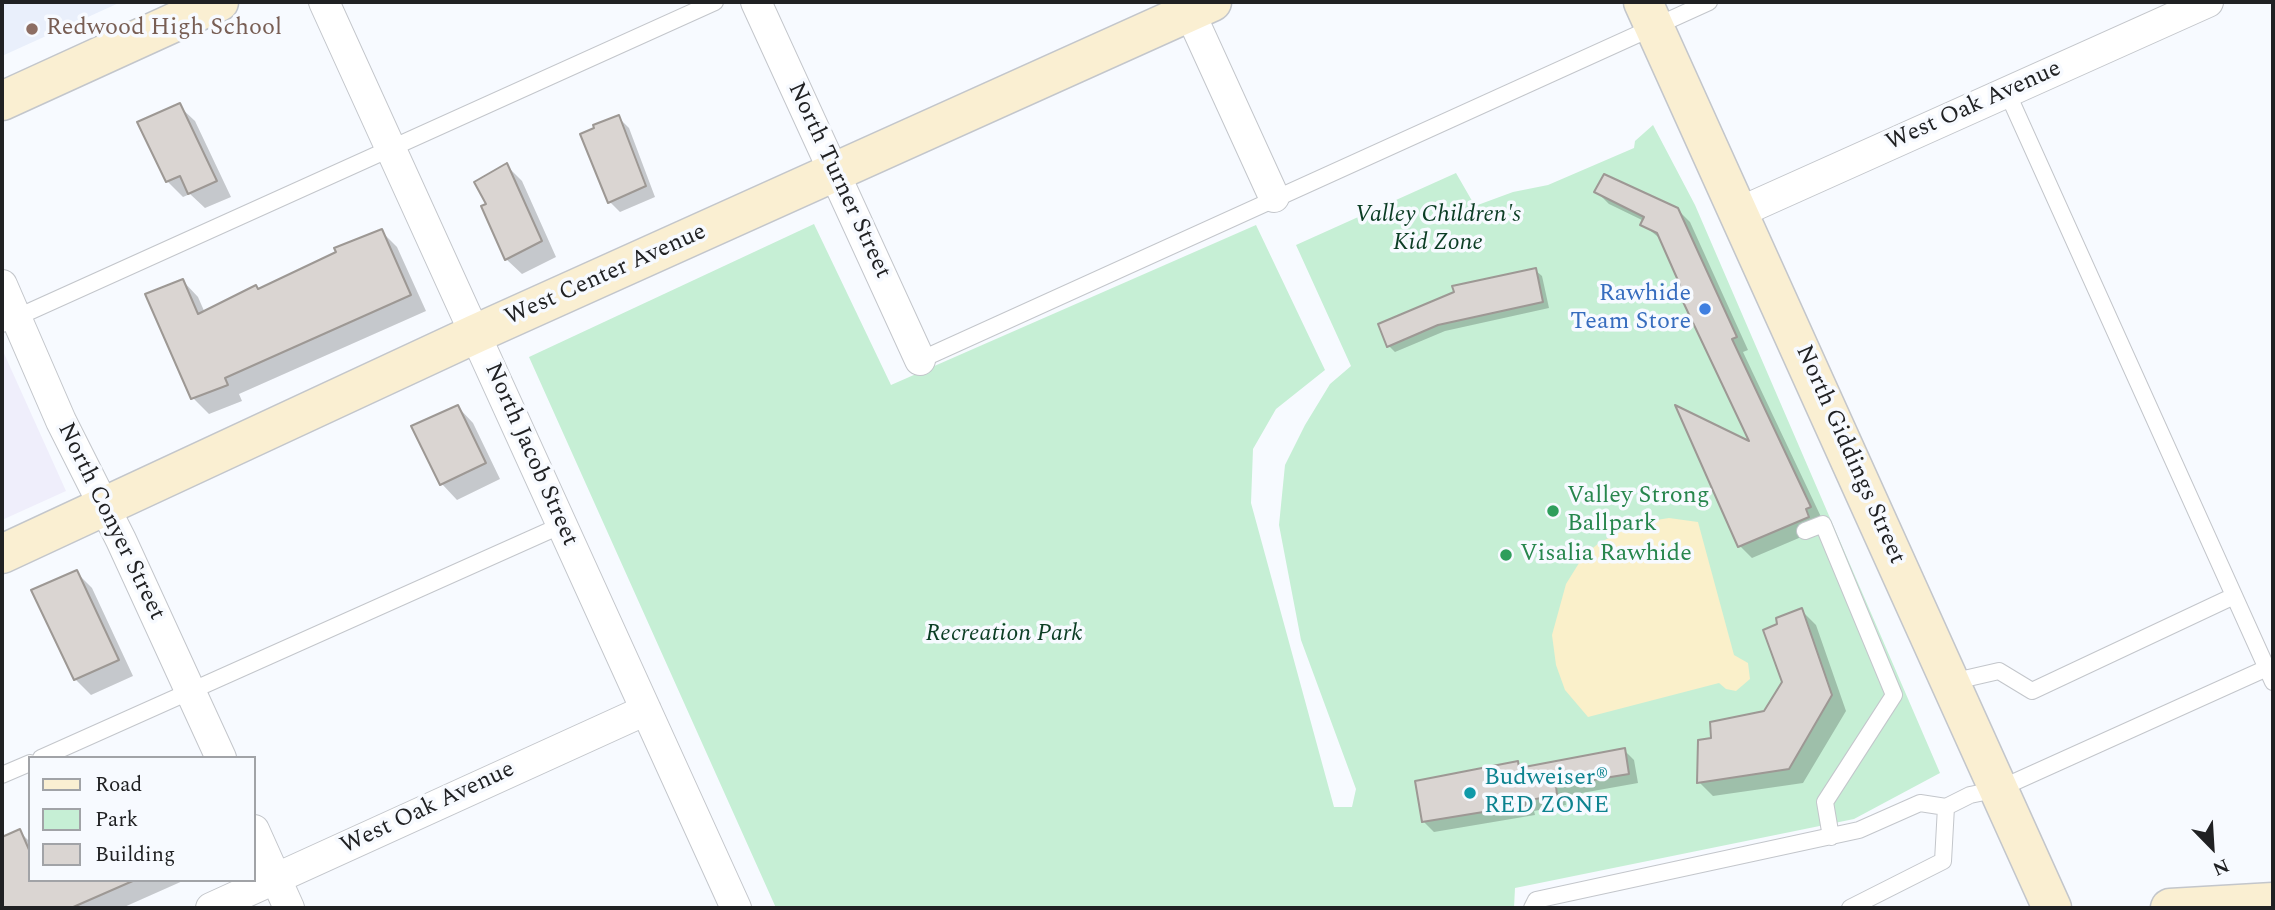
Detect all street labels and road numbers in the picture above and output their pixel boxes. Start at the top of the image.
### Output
street label: West Oak Avenue [1882,55,2066,159]
street label: North Turner Street [780,78,896,284]
street label: West Center Avenue [501,219,711,333]
street label: North Giddings Street [1788,341,1910,569]
street label: North Jacob Street [477,359,583,551]
street label: North Conyer Street [50,419,170,625]
street label: West Oak Avenue [336,756,520,862]

